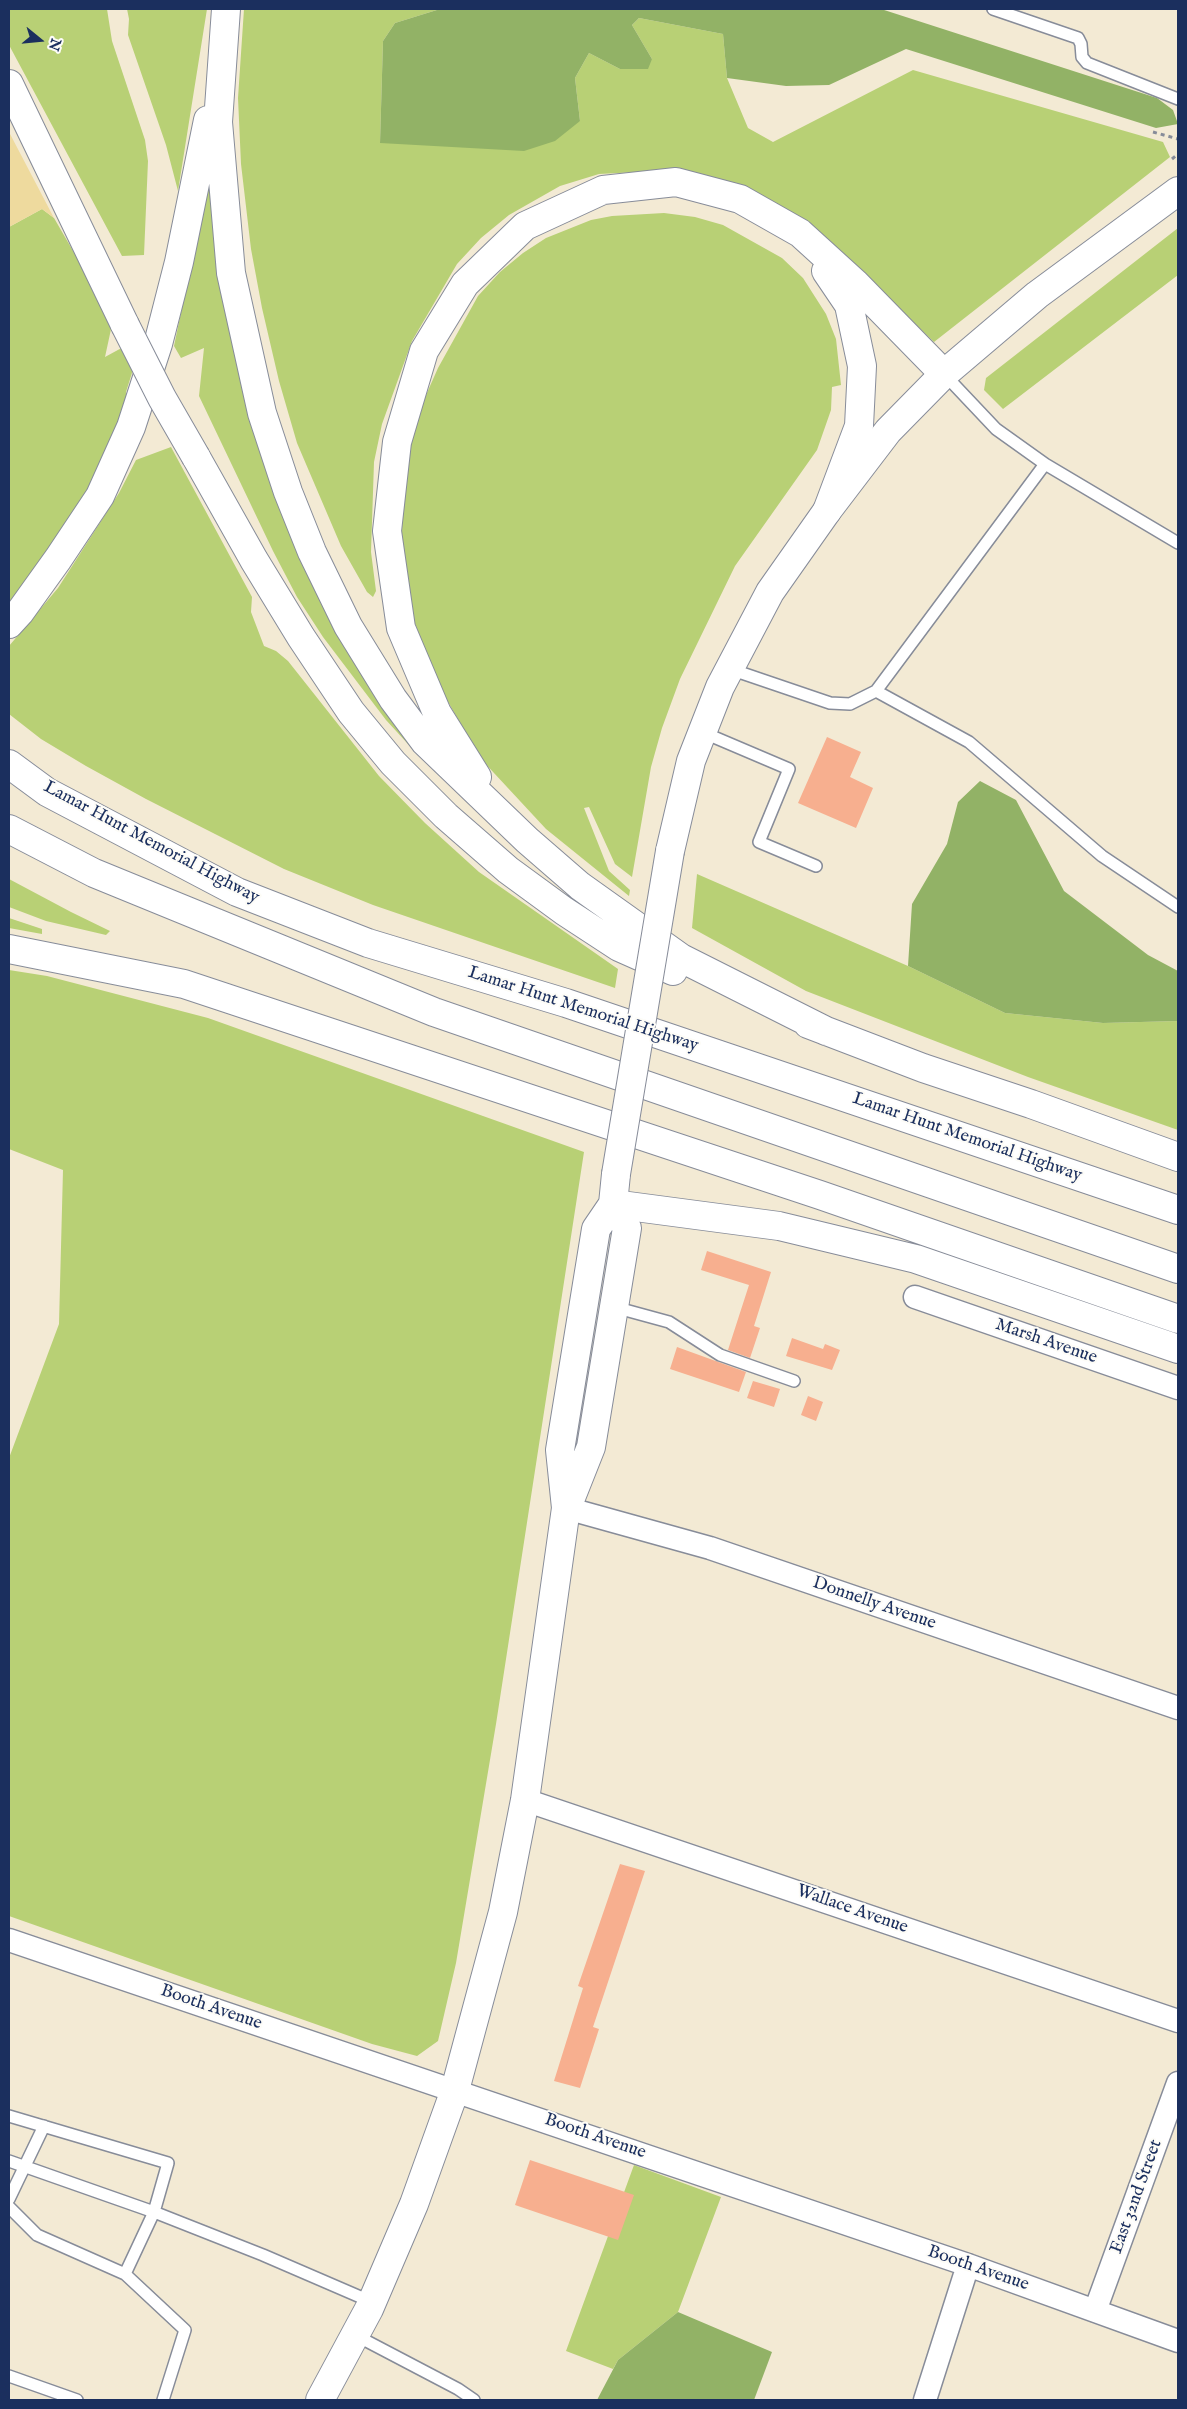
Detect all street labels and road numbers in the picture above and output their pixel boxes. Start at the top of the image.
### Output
street label: Lamar Hunt Memorial Highway [39,777,263,909]
street label: Lamar Hunt Memorial Highway [465,962,701,1058]
street label: Lamar Hunt Memorial Highway [849,1089,1085,1187]
street label: Marsh Avenue [992,1315,1100,1369]
street label: Donnelly Avenue [810,1573,938,1635]
street label: Wallace Avenue [793,1881,911,1939]
street label: Booth Avenue [157,1981,265,2035]
street label: Booth Avenue [541,2110,649,2164]
street label: East 32nd Street [1106,2137,1168,2257]
street label: Booth Avenue [924,2242,1032,2296]

